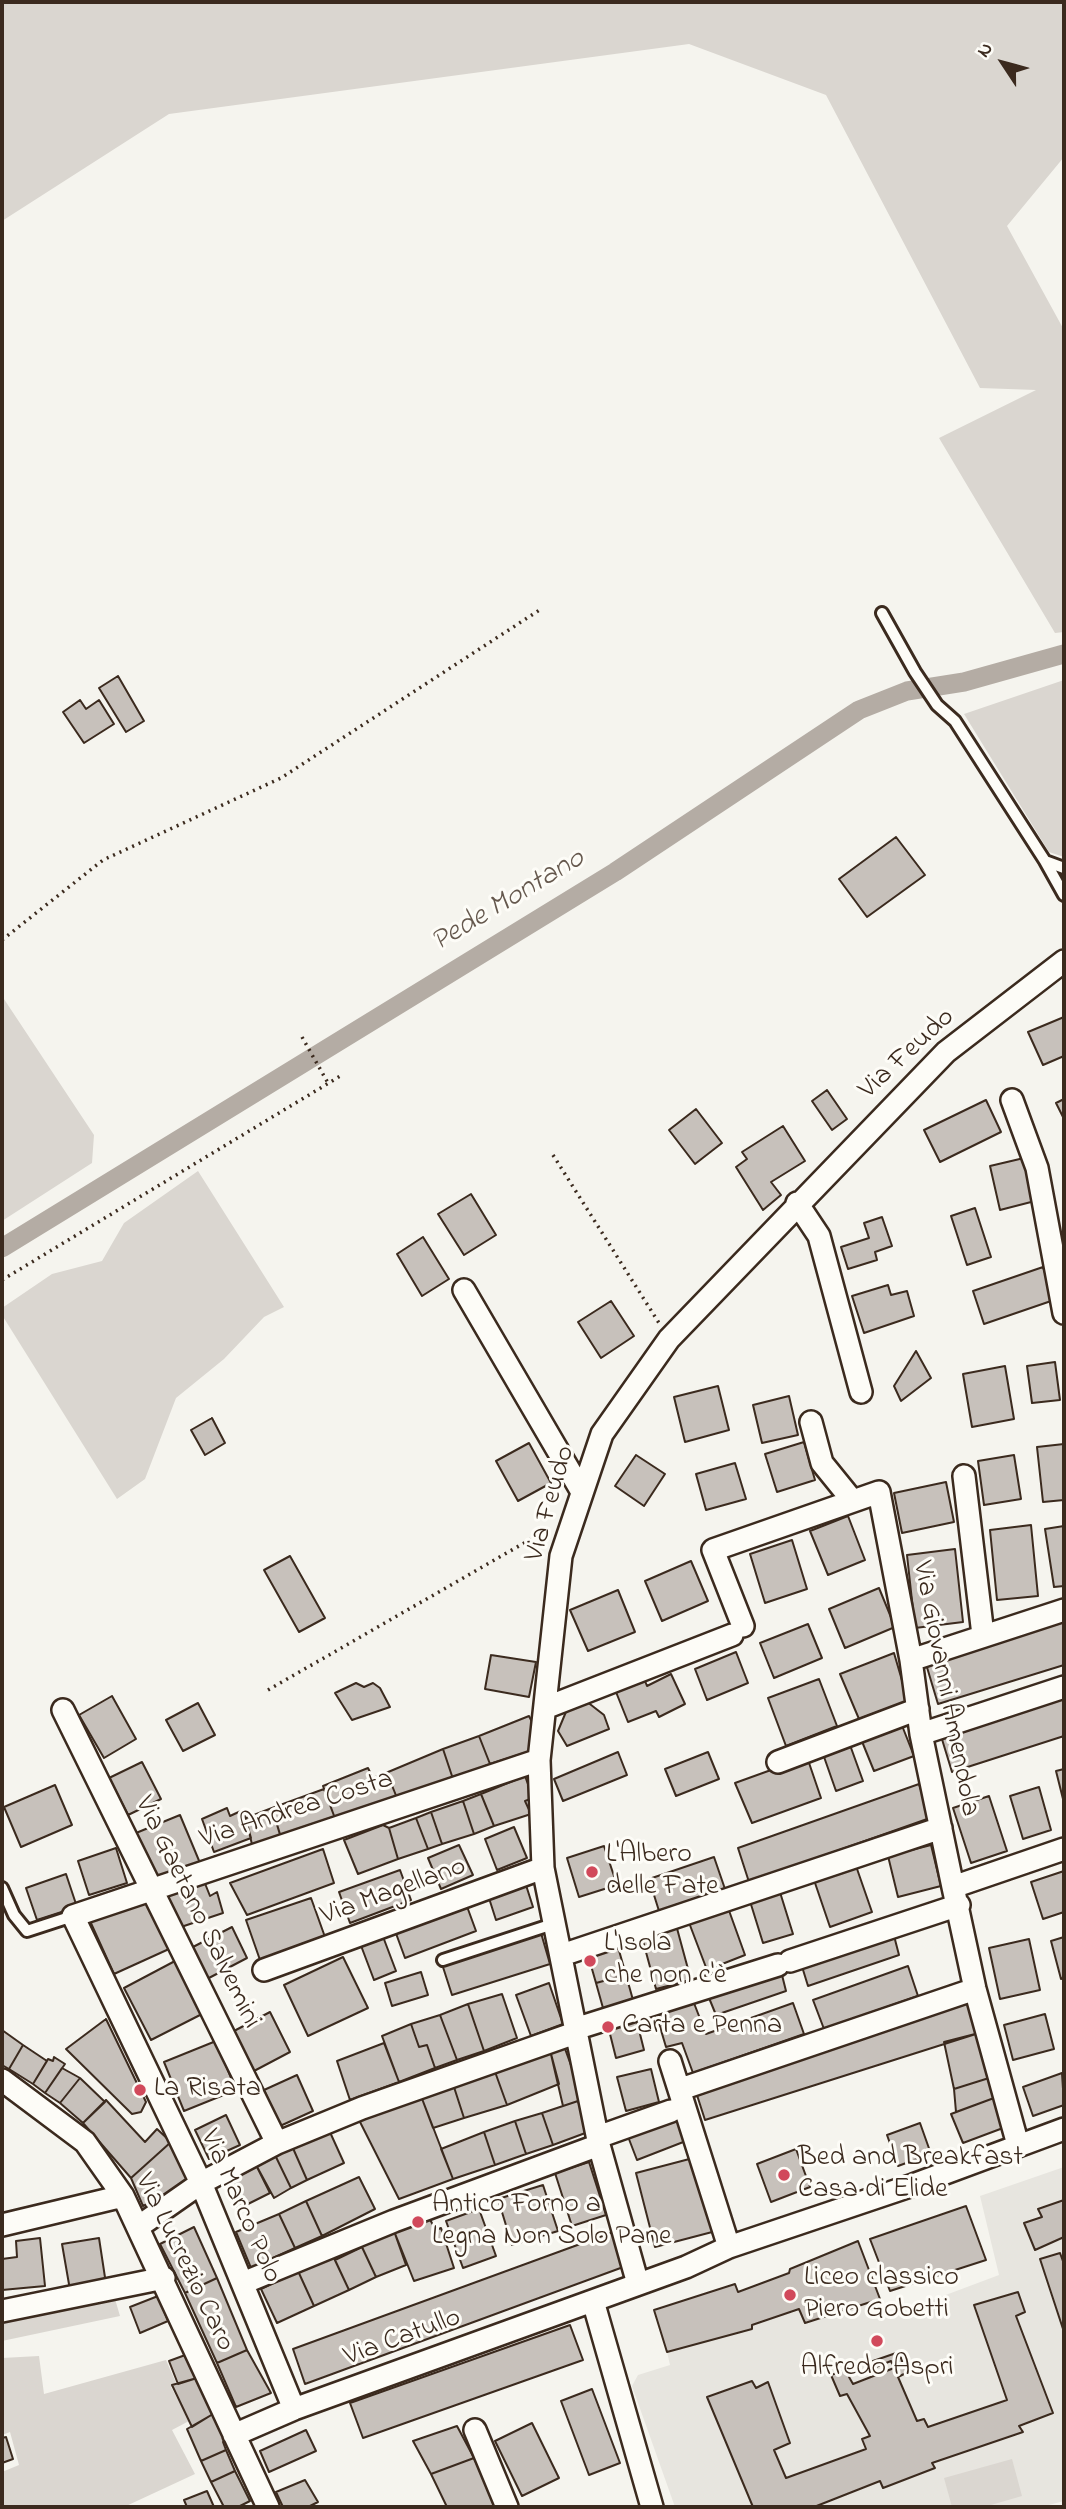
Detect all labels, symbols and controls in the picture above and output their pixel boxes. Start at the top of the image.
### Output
north arrow [968,28,1038,98]
text: N [971,37,1000,63]
water label: Pede Montano [426,842,592,962]
street label: Via Feudo [853,1002,963,1108]
street label: Via Feudo [520,1442,584,1566]
street label: Via Giovanni Amendola [903,1559,985,1819]
street label: Via Andrea Costa [196,1764,398,1858]
street label: Via Gaetano Salvemini [125,1791,267,2035]
place label: L'Albero delle Fate [606,1839,718,1905]
street label: Via Magellano [317,1851,471,1935]
marker: L'Albero delle Fate [584,1864,600,1880]
place label: L'Isola che non c'è [604,1928,726,1994]
marker: L'Isola che non c'è [582,1953,598,1969]
place label: Carta e Penna [622,2010,782,2044]
marker: Carta e Penna [600,2019,616,2035]
place label: La Risata [154,2073,261,2107]
marker: La Risata [132,2082,148,2098]
street label: Via Marco Polo [190,2125,288,2289]
place label: Bed and Breakfast Casa di Elide [798,2142,1023,2208]
marker: Bed and Breakfast Casa di Elide [776,2167,792,2183]
street label: Via Lucrezio Caro [125,2169,241,2357]
place label: Antico Forno a Legna Non Solo Pane [432,2189,672,2255]
marker: Antico Forno a Legna Non Solo Pane [410,2214,426,2230]
place label: Liceo classico Piero Gobetti [804,2262,959,2328]
marker: Liceo classico Piero Gobetti [782,2287,798,2303]
street label: Via Catullo [340,2302,466,2376]
marker: Alfredo Aspri [869,2333,885,2349]
place label: Alfredo Aspri [800,2352,954,2386]

